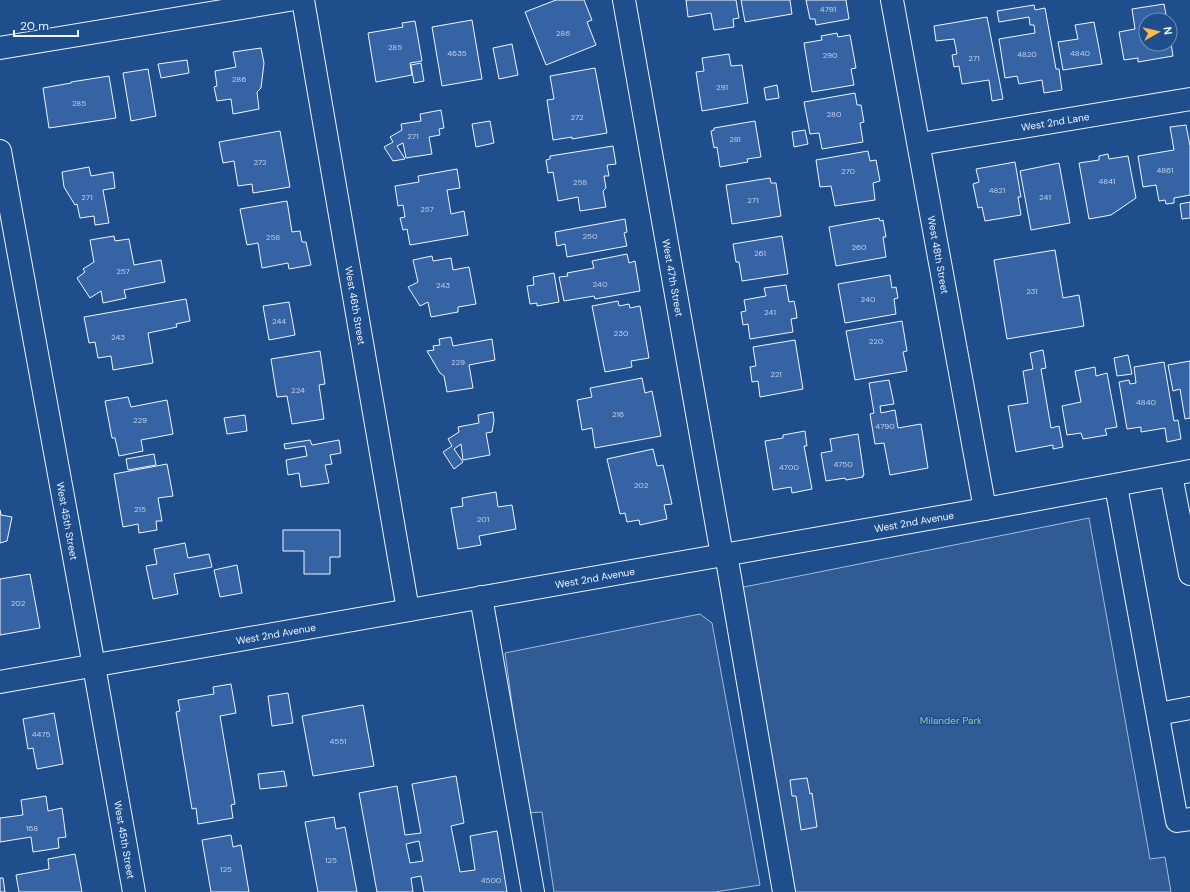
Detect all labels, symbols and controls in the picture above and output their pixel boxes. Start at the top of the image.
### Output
house number: 4791 [820,4,836,14]
scale bar [14,12,78,38]
north arrow [1138,12,1178,52]
text: 20 m [20,18,49,34]
text: N [1160,26,1175,36]
house number: 286 [556,28,570,38]
house number: 285 [388,42,402,52]
house number: 4635 [447,48,467,58]
house number: 4840 [1070,48,1091,58]
house number: 4820 [1017,49,1037,59]
house number: 290 [822,50,838,60]
house number: 271 [968,53,980,63]
house number: 286 [232,74,246,84]
house number: 291 [716,82,728,92]
house number: 285 [72,98,86,108]
house number: 280 [827,109,842,119]
street label: West 2nd Lane [1020,110,1091,134]
house number: 272 [570,112,584,122]
house number: 271 [407,131,419,141]
house number: 281 [729,134,741,144]
house number: 272 [253,157,267,167]
house number: 4861 [1156,165,1174,175]
house number: 270 [841,166,856,176]
house number: 4841 [1098,176,1116,186]
house number: 258 [573,177,587,187]
house number: 4821 [989,185,1005,195]
house number: 271 [81,192,93,202]
house number: 241 [1039,192,1051,202]
house number: 271 [747,195,759,205]
house number: 257 [420,204,434,214]
street label: West 48th Street [925,215,952,295]
house number: 250 [583,231,598,241]
house number: 258 [266,232,280,242]
street label: West 47th Street [659,238,686,318]
house number: 260 [851,242,867,252]
house number: 261 [754,248,766,258]
street label: West 46th Street [342,265,368,346]
house number: 257 [116,266,130,276]
house number: 240 [593,279,608,289]
house number: 243 [436,280,450,290]
house number: 231 [1026,286,1038,296]
house number: 240 [861,294,876,304]
house number: 241 [764,307,776,317]
house number: 244 [272,316,286,326]
house number: 230 [614,328,629,338]
house number: 243 [111,332,125,342]
house number: 220 [869,336,884,346]
house number: 229 [451,357,465,367]
house number: 221 [770,369,782,379]
house number: 224 [291,385,305,395]
house number: 4840 [1136,397,1157,407]
house number: 216 [612,409,624,419]
house number: 229 [133,415,147,425]
house number: 4790 [875,421,895,431]
house number: 4750 [833,459,853,469]
house number: 4700 [779,462,800,472]
house number: 202 [634,480,649,490]
street label: West 45th Street [54,481,81,561]
house number: 215 [134,504,146,514]
street label: West 2nd Avenue [873,509,955,535]
house number: 201 [477,514,489,524]
street label: West 2nd Avenue [554,565,636,591]
house number: 202 [11,598,26,608]
street label: West 2nd Avenue [235,621,317,647]
park label: Milander Park [920,714,982,727]
house number: 4475 [32,729,50,739]
house number: 4551 [329,736,347,746]
street label: West 45th Street [111,800,138,880]
house number: 168 [26,823,38,833]
house number: 125 [325,855,337,865]
house number: 125 [220,864,232,874]
house number: 4500 [481,875,502,885]

